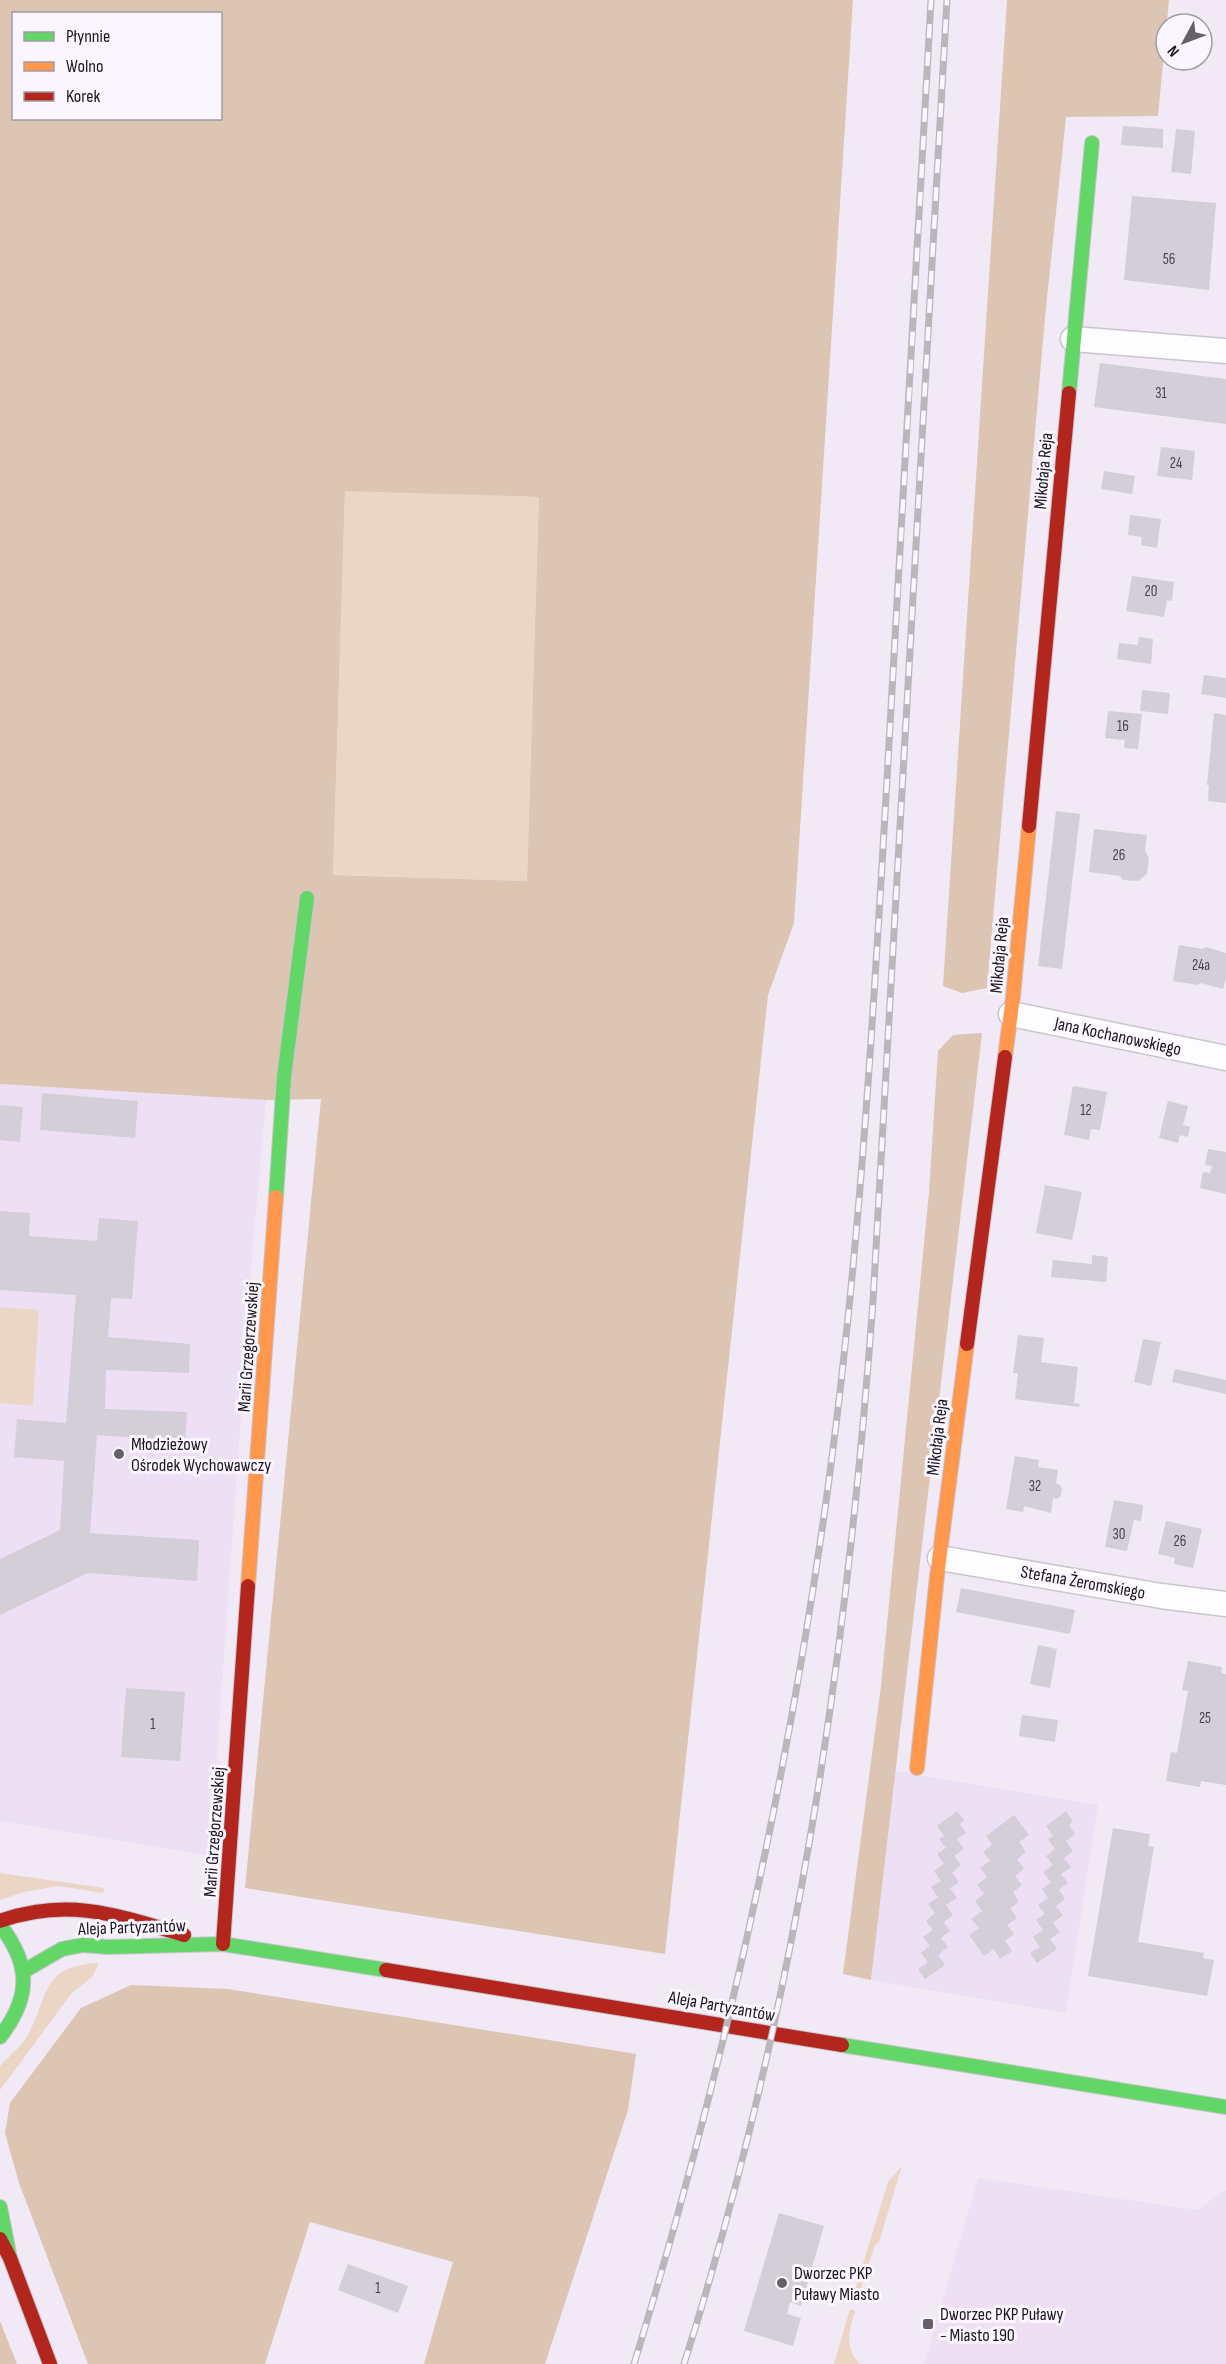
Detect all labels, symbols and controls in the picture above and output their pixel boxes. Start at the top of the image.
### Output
legend [12,12,222,120]
north arrow [1154,12,1214,72]
text: Płynnie [66,26,110,47]
text: N [1164,41,1184,60]
text: Wolno [66,56,103,77]
text: Korek [66,86,100,107]
house number: 56 [1163,250,1175,269]
house number: 31 [1155,384,1168,403]
street label: Mikołaja Reja [1030,432,1057,510]
house number: 24 [1170,454,1182,473]
house number: 20 [1145,582,1157,601]
house number: 16 [1117,717,1129,736]
house number: 26 [1113,846,1125,865]
street label: Mikołaja Reja [986,916,1013,994]
house number: 24a [1192,956,1210,975]
street label: Jana Kochanowskiego [1052,1013,1183,1060]
house number: 12 [1080,1101,1092,1120]
street label: Marii Grzegorzewskiej [233,1281,264,1413]
street label: Mikołaja Reja [922,1398,953,1477]
place label: Młodzieżowy Ośrodek Wychowawczy [131,1434,271,1476]
marker: Młodzieżowy Ośrodek Wychowawczy [112,1447,126,1461]
house number: 32 [1029,1477,1041,1496]
house number: 30 [1113,1525,1125,1544]
house number: 26 [1174,1532,1186,1551]
street label: Stefana Żeromskiego [1019,1561,1147,1604]
house number: 25 [1199,1709,1211,1728]
house number: 1 [150,1715,156,1734]
street label: Marii Grzegorzewskiej [199,1766,230,1898]
street label: Aleja Partyzantów [77,1915,186,1940]
street label: Aleja Partyzantów [666,1987,777,2026]
place label: Dworzec PKP Puławy Miasto [794,2263,880,2305]
marker: Dworzec PKP Puławy Miasto [775,2276,789,2290]
house number: 1 [375,2279,381,2298]
place label: Dworzec PKP Puławy - Miasto 190 [940,2304,1064,2346]
marker: Dworzec PKP Puławy - Miasto 190 [921,2317,935,2331]

